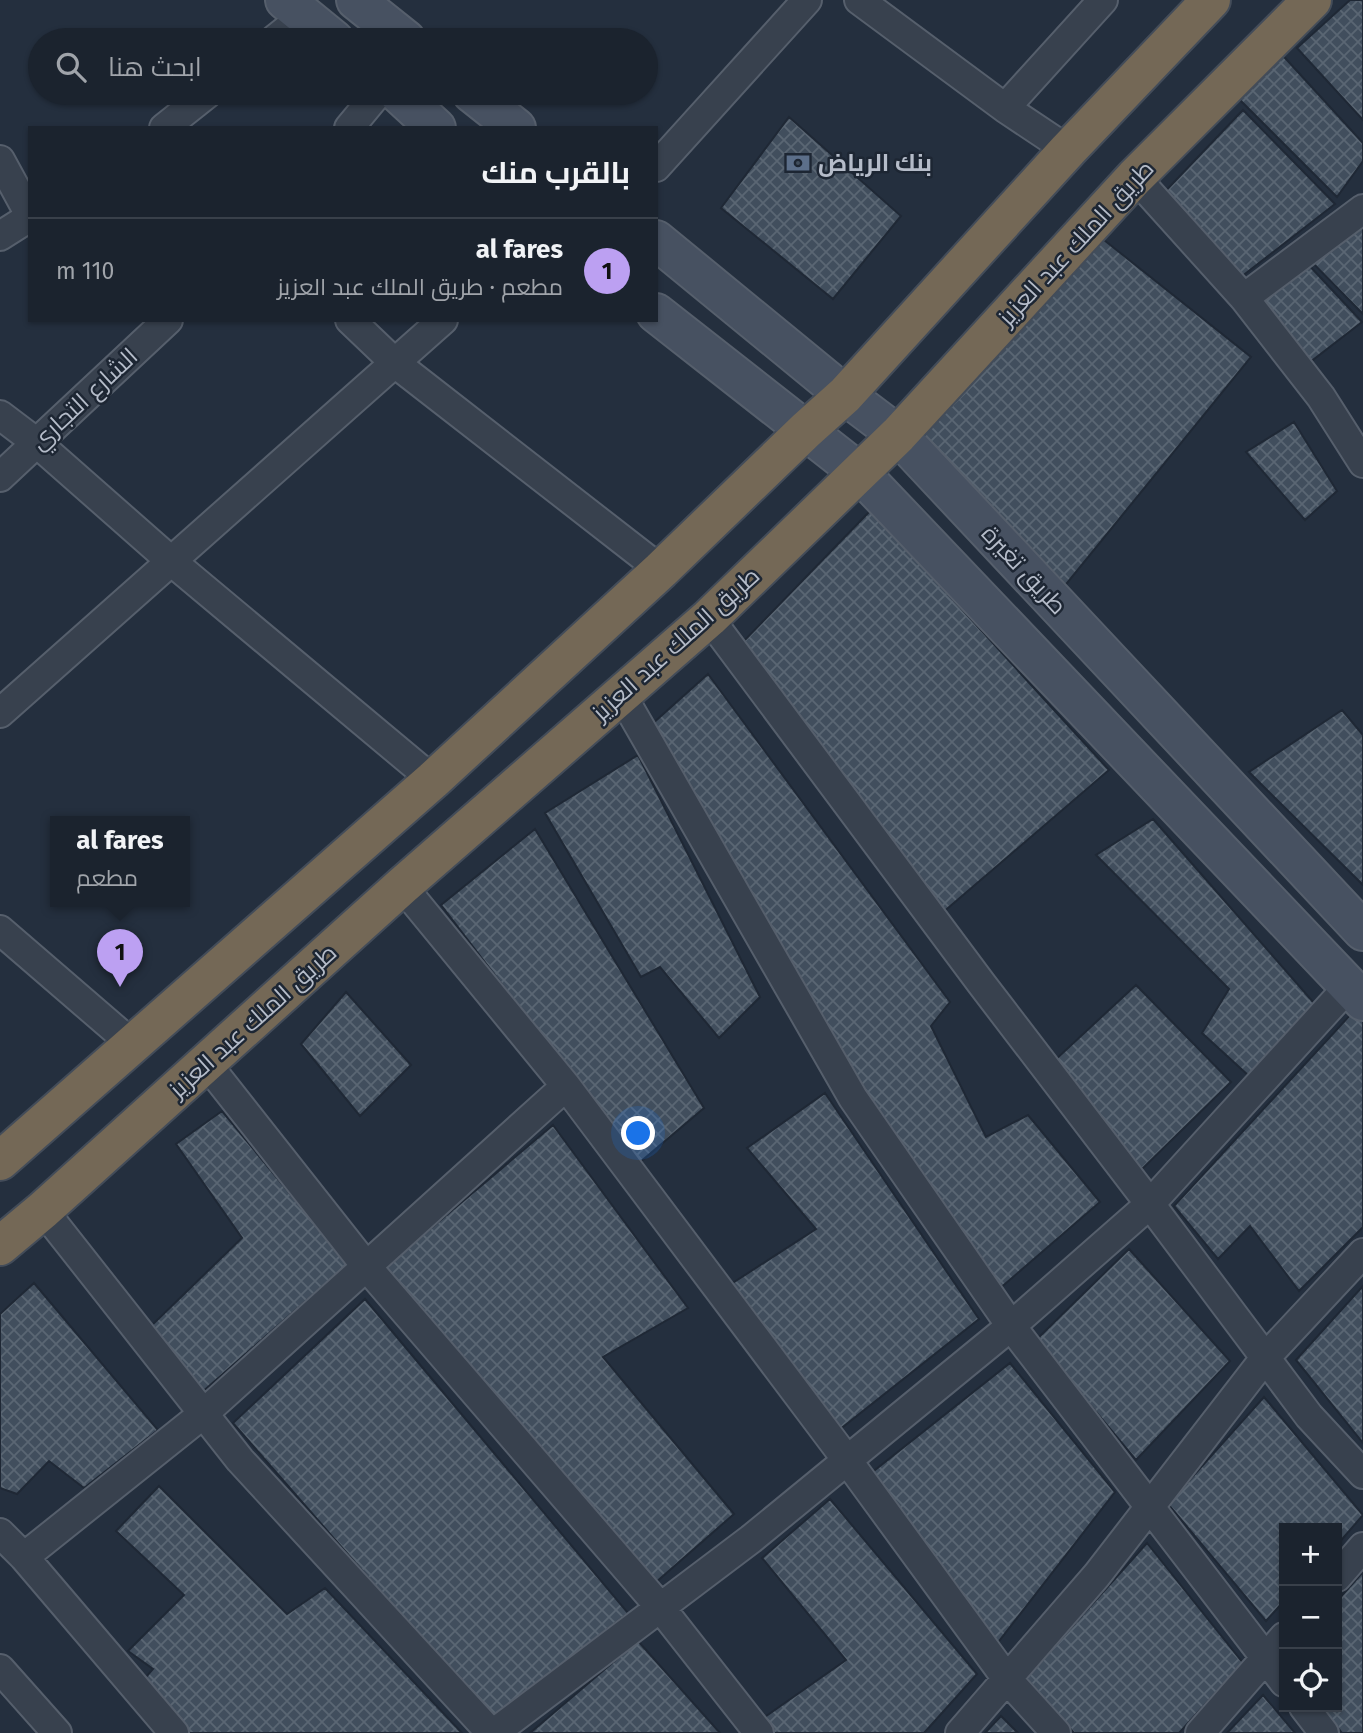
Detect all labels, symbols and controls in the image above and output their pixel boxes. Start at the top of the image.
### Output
search box [28,28,658,105]
icon: search [52,48,90,86]
text: ابحث هنا [108,52,202,83]
bank icon: بنك الرياض [784,149,812,177]
place label: بنك الرياض [818,149,932,177]
text: بالقرب منك [481,155,630,191]
street label: طريق الملك عبد العزيز [991,155,1160,333]
text: al fares [476,234,563,265]
text: 110 m [56,257,114,285]
text: 1 [602,257,612,285]
text: مطعم · طريق الملك عبد العزيز [277,273,563,301]
street label: الشارع التجاري [25,342,146,459]
street label: طريق تغيرة [975,520,1072,621]
street label: طريق الملك عبد العزيز [585,562,766,729]
popup [50,816,190,907]
text: al fares [76,825,164,856]
text: مطعم [76,864,138,892]
pin: 1 [97,929,143,987]
street label: طريق الملك عبد العزيز [162,939,343,1106]
your location [621,1116,655,1150]
map controls [1279,1523,1342,1712]
button: + [1279,1523,1342,1586]
button: − [1279,1586,1342,1649]
button: locate [1279,1649,1342,1712]

